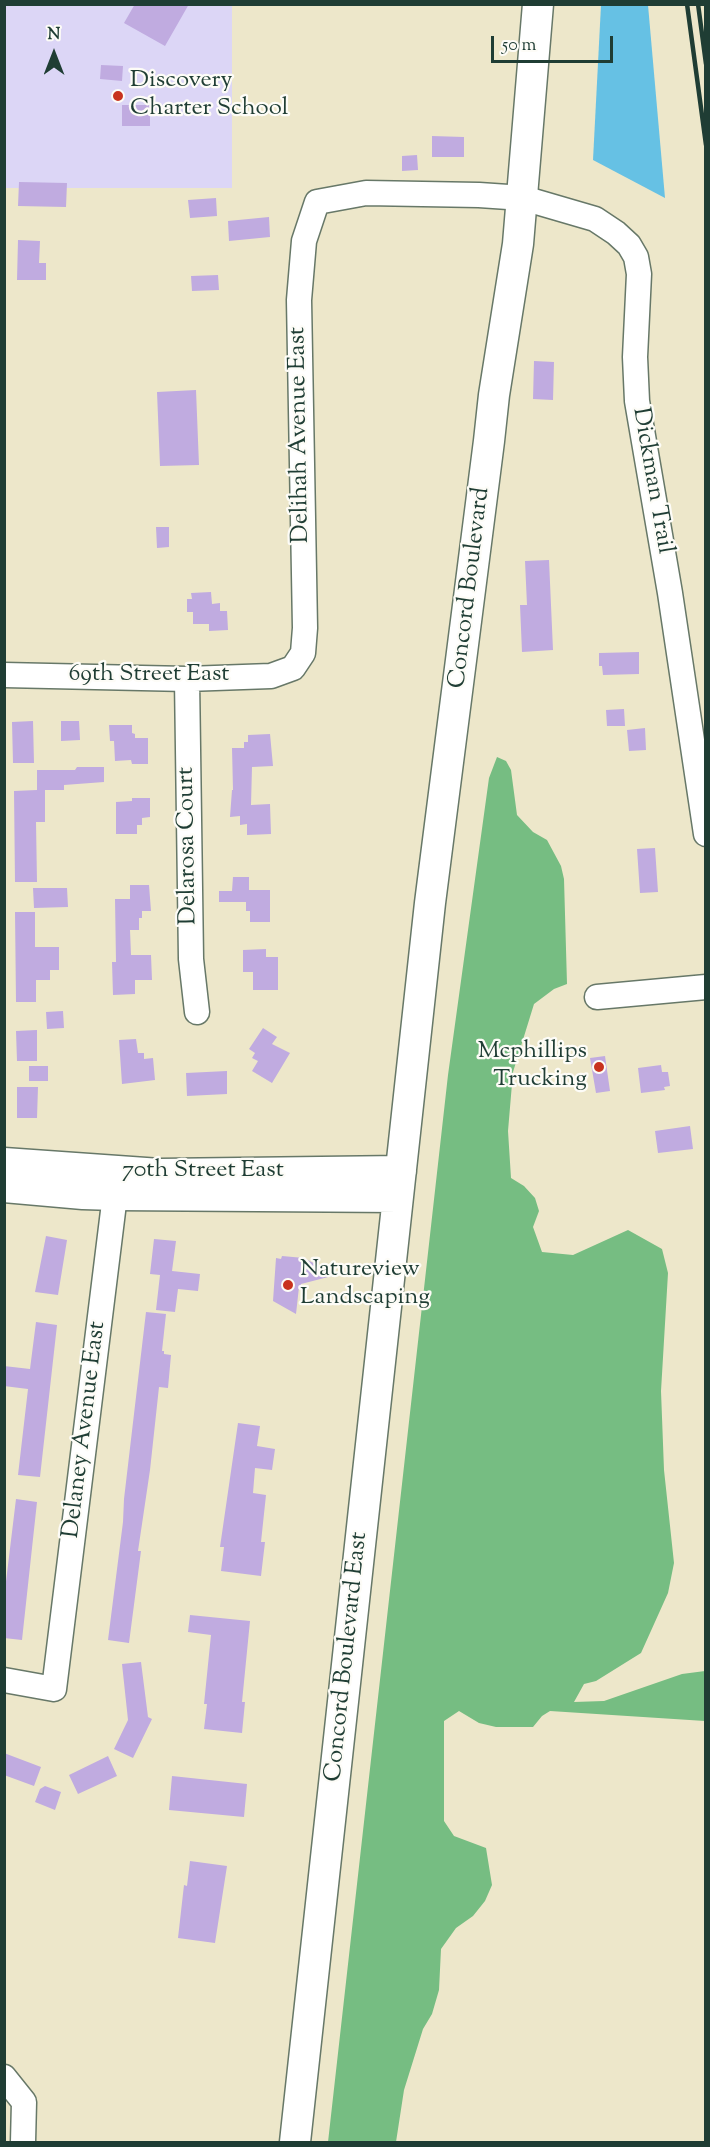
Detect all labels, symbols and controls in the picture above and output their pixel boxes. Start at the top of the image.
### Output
north arrow [24,24,84,84]
text: N [48,24,60,47]
scale bar [494,24,616,62]
text: 50 m [502,33,536,59]
place label: Discovery Charter School [130,68,288,124]
marker: Discovery Charter School [111,89,125,103]
street label: Delihah Avenue East [285,327,317,543]
street label: Dickman Trail [624,406,678,556]
street label: Concord Boulevard [444,486,498,690]
street label: 69th Street East [68,662,230,690]
street label: Delarosa Court [173,767,205,925]
place label: Mcphillips Trucking [478,1039,587,1095]
marker: Mcphillips Trucking [592,1060,606,1074]
street label: 70th Street East [122,1158,284,1186]
place label: Natureview Landscaping [300,1257,430,1313]
marker: Natureview Landscaping [281,1278,295,1292]
street label: Delaney Avenue East [58,1320,114,1540]
street label: Concord Boulevard East [321,1531,375,1783]

